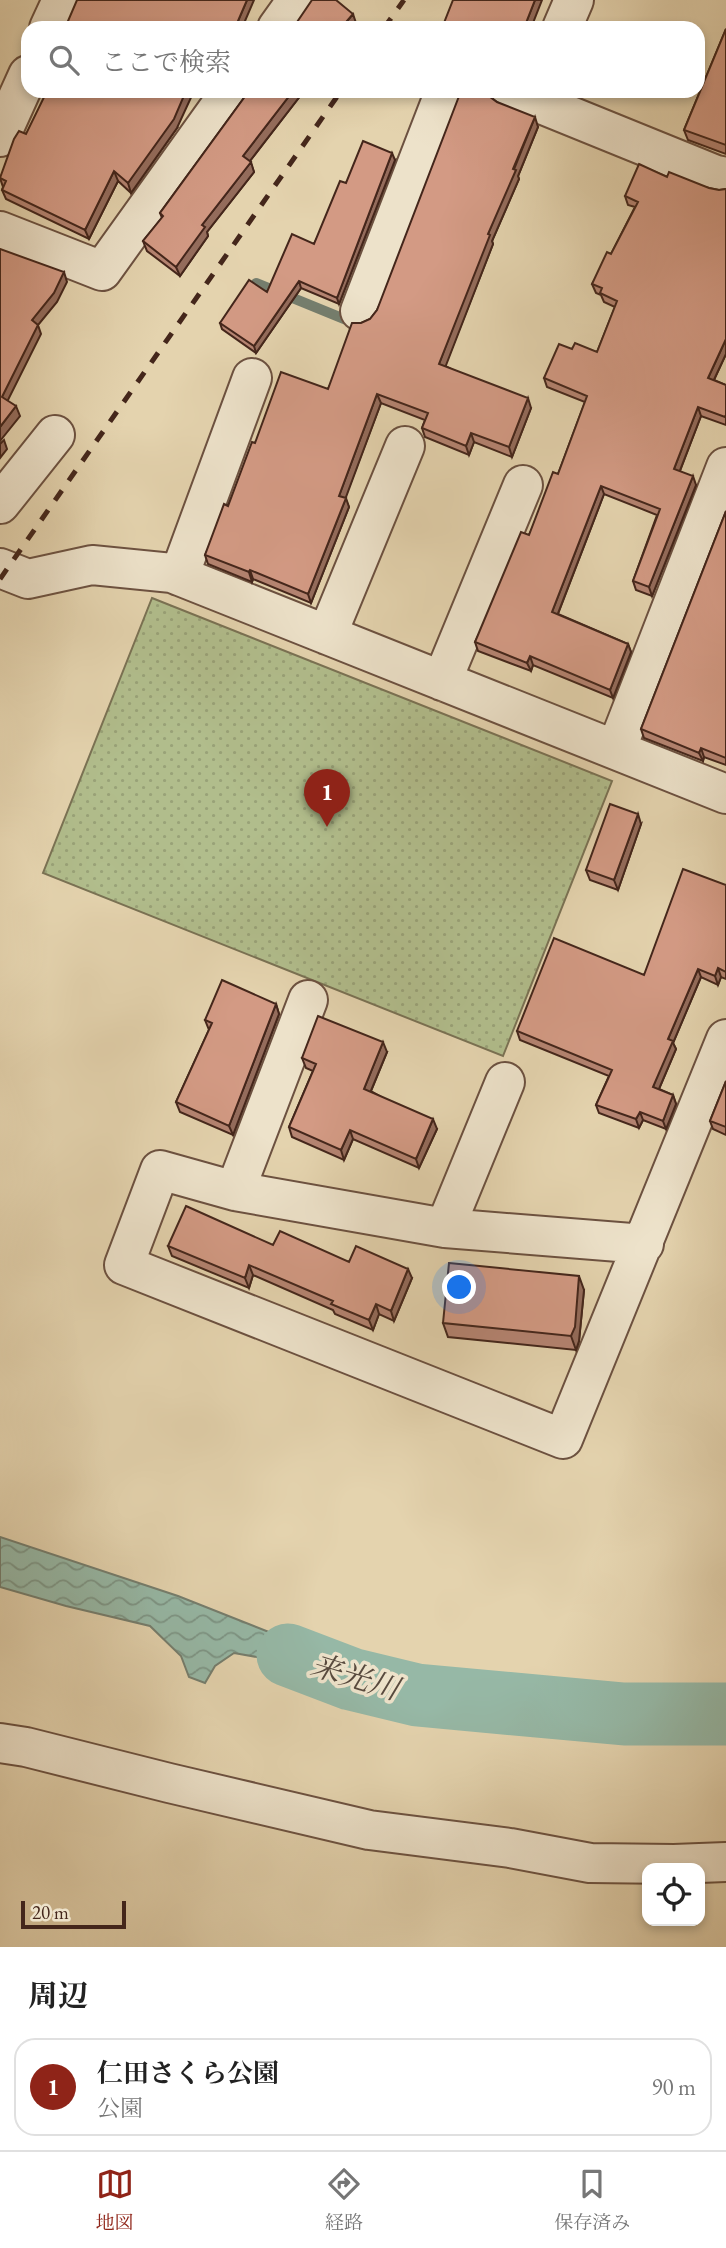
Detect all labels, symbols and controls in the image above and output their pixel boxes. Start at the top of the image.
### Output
search box [21,21,705,98]
icon: search [45,41,83,79]
text: ここで検索 [101,45,231,79]
pin: 1 [304,769,350,827]
your location [442,1270,476,1304]
water label: 来光川 [306,1645,407,1709]
map controls [642,1863,705,1926]
button: locate [642,1863,705,1926]
scale bar [21,1898,126,1930]
text: 20 m [32,1900,69,1925]
text: 周辺 [28,1976,88,2015]
text: 仁田さくら公園 [97,2056,279,2090]
text: 1 [47,2072,59,2102]
text: 90 m [651,2072,696,2102]
text: 公園 [97,2093,143,2123]
tab: 地図 [96,2165,134,2235]
tab: 経路 [325,2165,363,2235]
tab: 保存済み [554,2165,630,2235]

